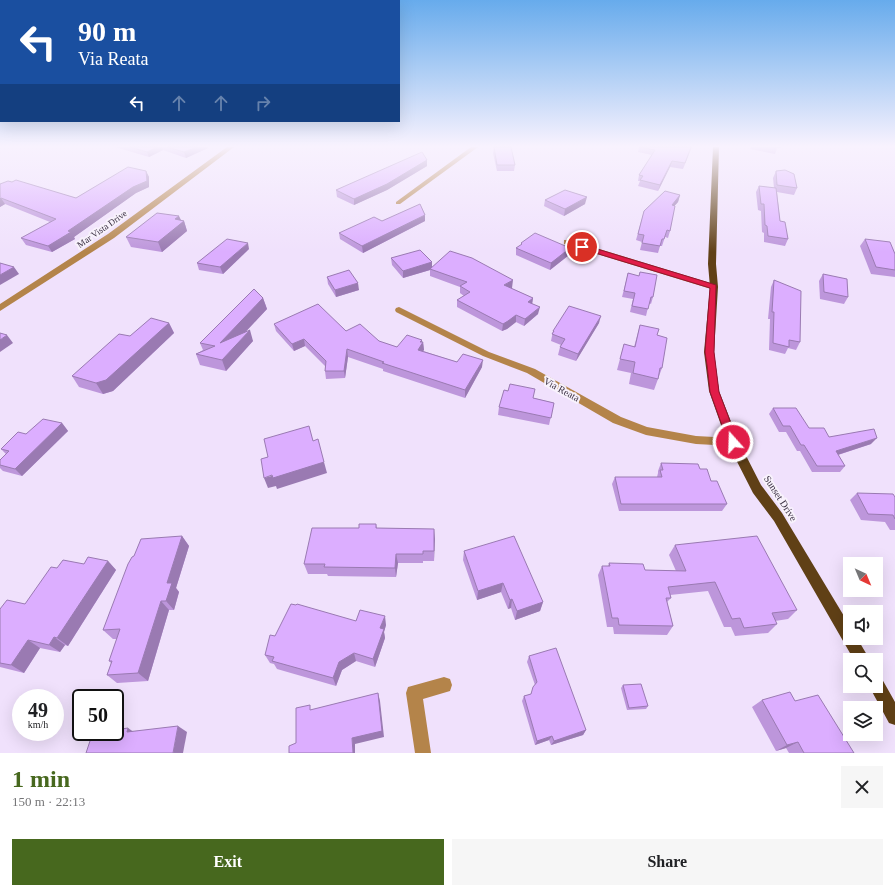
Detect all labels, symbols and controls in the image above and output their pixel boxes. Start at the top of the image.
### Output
icon: left [12,16,64,68]
text: 90 m [78,16,136,47]
text: Via Reata [78,49,148,69]
icon: left [126,92,148,114]
icon: ahead [168,92,190,114]
icon: ahead [210,92,232,114]
icon: right [252,92,274,114]
street label: Mar Vista Drive [75,208,129,250]
pin [565,230,599,264]
icon: arrive [571,236,593,258]
street label: Via Reata [542,375,582,404]
position arrow [712,421,754,463]
street label: Sunset Drive [762,473,800,524]
north arrow [843,557,883,597]
map controls [843,557,883,741]
button: sound [843,605,883,645]
button: search [843,653,883,693]
speed limit sign: 50 [72,689,124,741]
text: 49 [28,699,48,721]
button: layers [843,701,883,741]
text: km/h [28,719,48,730]
text: 1 min [12,766,70,792]
button: close [841,766,883,808]
text: 150 m · 22:13 [12,794,85,809]
button: Exit [12,839,444,885]
button: Share [452,839,883,885]

